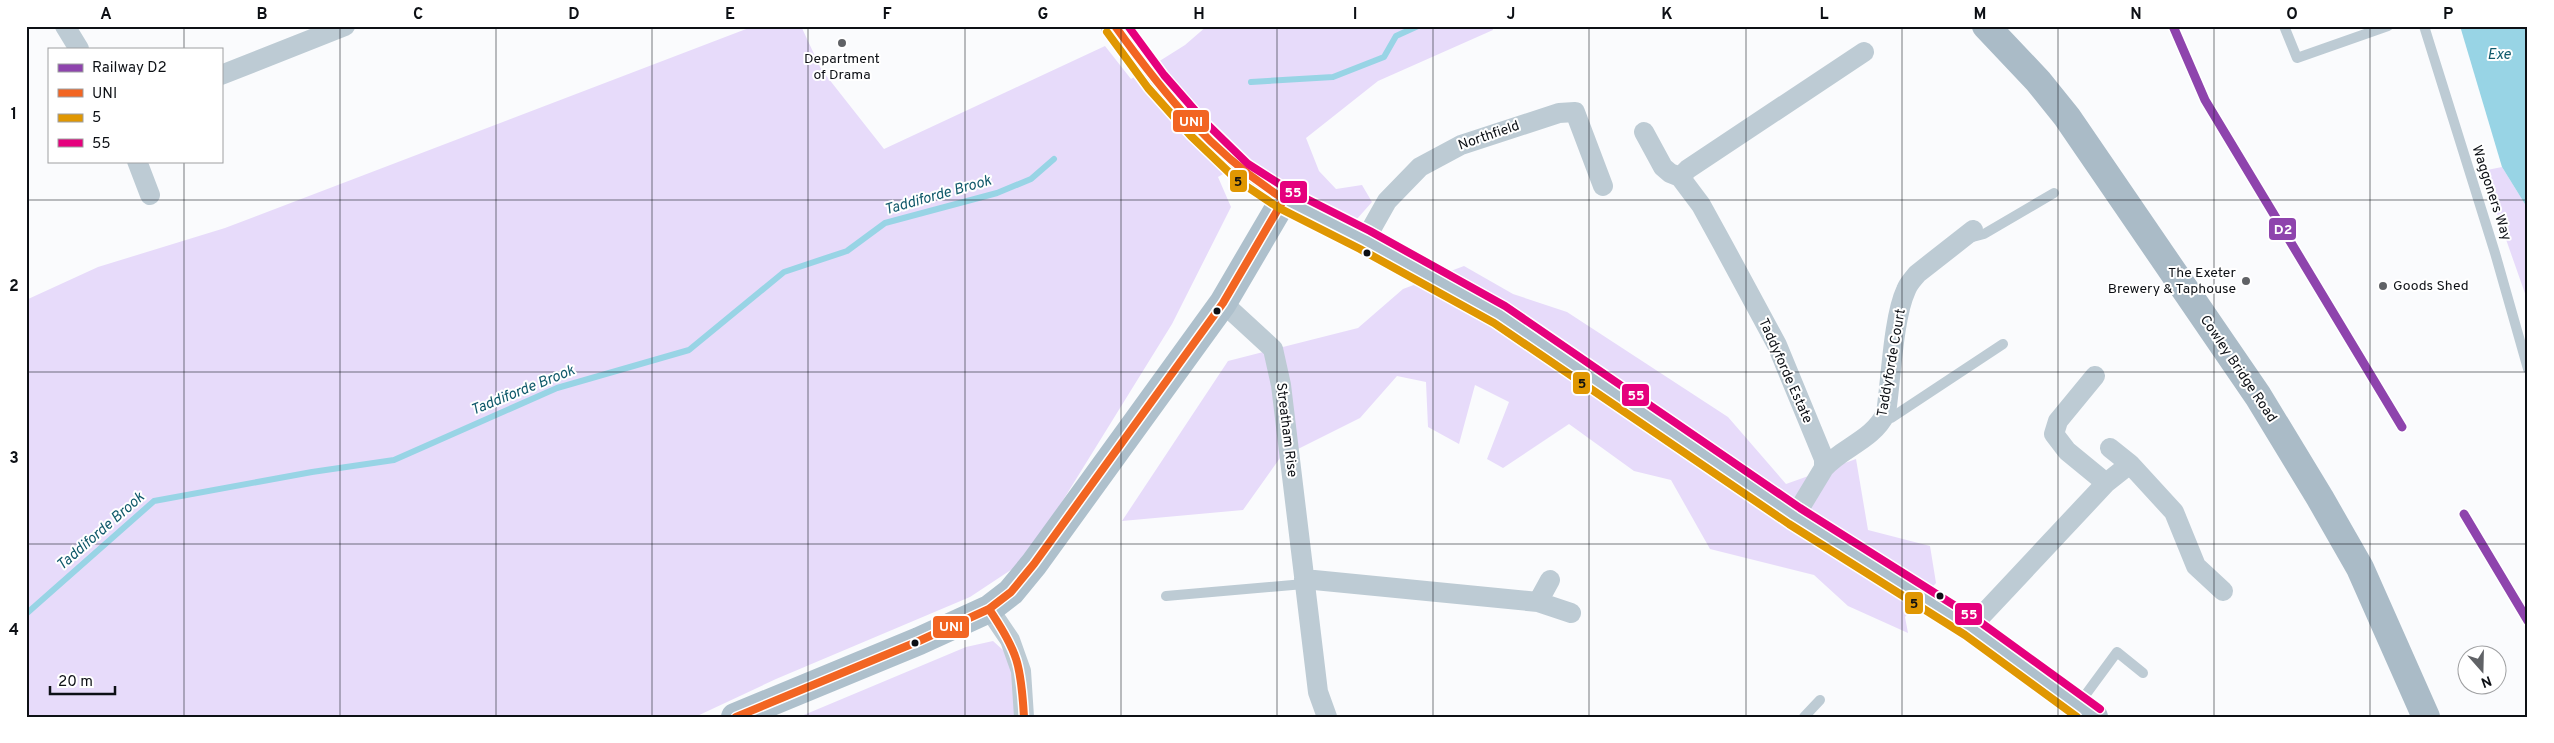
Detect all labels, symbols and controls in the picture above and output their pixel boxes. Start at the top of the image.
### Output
text: A [100,5,112,25]
text: B [256,5,268,25]
text: C [413,5,423,25]
text: D [568,5,580,25]
text: E [725,5,735,25]
text: F [882,5,892,25]
text: G [1038,5,1048,25]
text: H [1193,5,1205,25]
text: I [1353,5,1357,25]
text: J [1507,5,1515,25]
text: K [1661,5,1673,25]
text: L [1819,5,1829,25]
text: M [1974,5,1986,25]
text: N [2130,5,2142,25]
text: O [2286,5,2298,25]
text: P [2443,5,2453,25]
marker: Department of Drama [836,37,848,49]
water label: Exe [2487,46,2511,65]
legend [48,48,222,162]
place label: Department of Drama [804,51,880,84]
text: Railway D2 [92,59,167,78]
text: UNI [92,85,117,104]
text: 1 [11,105,17,125]
text: 5 [92,109,101,128]
line badge: UNI [1172,109,1210,133]
text: UNI [1179,114,1203,131]
street label: Northfield [1456,118,1522,154]
text: 55 [92,135,111,154]
street label: Waggoners Way [2468,143,2514,243]
line badge: 5 [1229,169,1248,193]
water label: Taddiforde Brook [882,172,994,220]
text: 5 [1234,174,1242,191]
line badge: 55 [1279,180,1308,204]
text: 55 [1284,185,1302,202]
line badge: D2 [2268,217,2297,241]
text: D2 [2274,222,2292,239]
unlabelled marker [1362,248,1372,258]
place label: The Exeter Brewery & Taphouse [2108,265,2237,298]
marker: The Exeter Brewery & Taphouse [2240,275,2252,287]
text: 2 [9,277,19,297]
place label: Goods Shed [2393,278,2469,295]
marker: Goods Shed [2377,280,2389,292]
unlabelled marker [1212,306,1222,316]
street label: Taddyforde Court [1874,308,1910,418]
street label: Cowley Bridge Road [2196,312,2280,426]
street label: Taddyforde Estate [1754,316,1816,426]
water label: Taddiforde Brook [468,361,578,420]
line badge: 5 [1572,371,1591,395]
text: 5 [1578,376,1586,393]
street label: Streatham Rise [1272,382,1300,478]
line badge: 55 [1621,383,1650,407]
text: 55 [1627,388,1645,405]
text: 3 [9,449,19,469]
water label: Taddiforde Brook [53,488,149,575]
line badge: 5 [1904,591,1924,615]
unlabelled marker [1935,591,1945,601]
text: 5 [1910,596,1918,613]
line badge: 55 [1954,602,1983,626]
text: 55 [1960,607,1978,624]
line badge: UNI [932,615,970,639]
text: UNI [939,619,963,636]
text: 4 [9,621,19,641]
unlabelled marker [910,638,920,648]
north arrow [2456,646,2506,696]
scale bar [50,663,115,695]
text: N [2478,671,2494,691]
text: 20 m [58,673,93,692]

